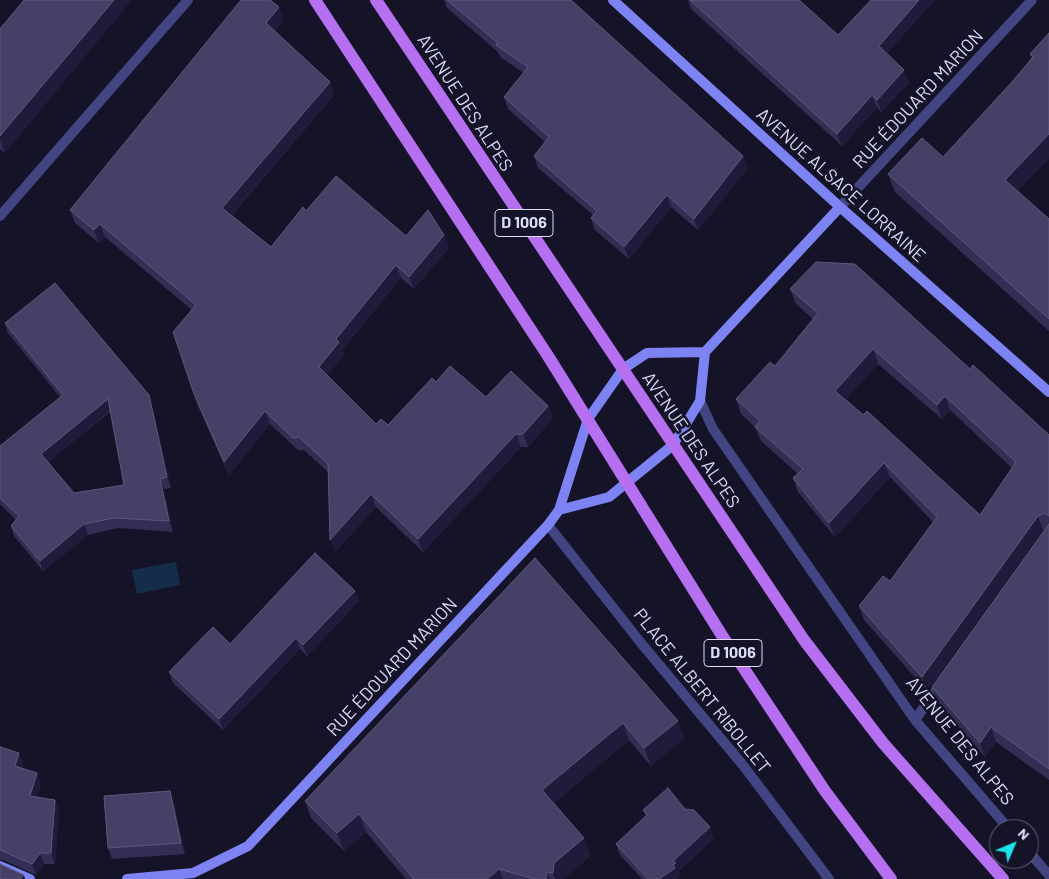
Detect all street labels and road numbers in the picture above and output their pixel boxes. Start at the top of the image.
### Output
street label: RUE ÉDOUARD MARION [848,25,988,173]
street label: AVENUE DES ALPES [413,30,517,176]
street label: AVENUE ALSACE LORRAINE [752,103,930,267]
road number: D 1006 [495,210,553,237]
street label: AVENUE DES ALPES [638,368,744,512]
street label: RUE ÉDOUARD MARION [322,593,462,741]
street label: PLACE ALBERT RIBOLLET [629,604,775,778]
road number: D 1006 [704,640,762,666]
street label: AVENUE DES ALPES [902,672,1018,810]

